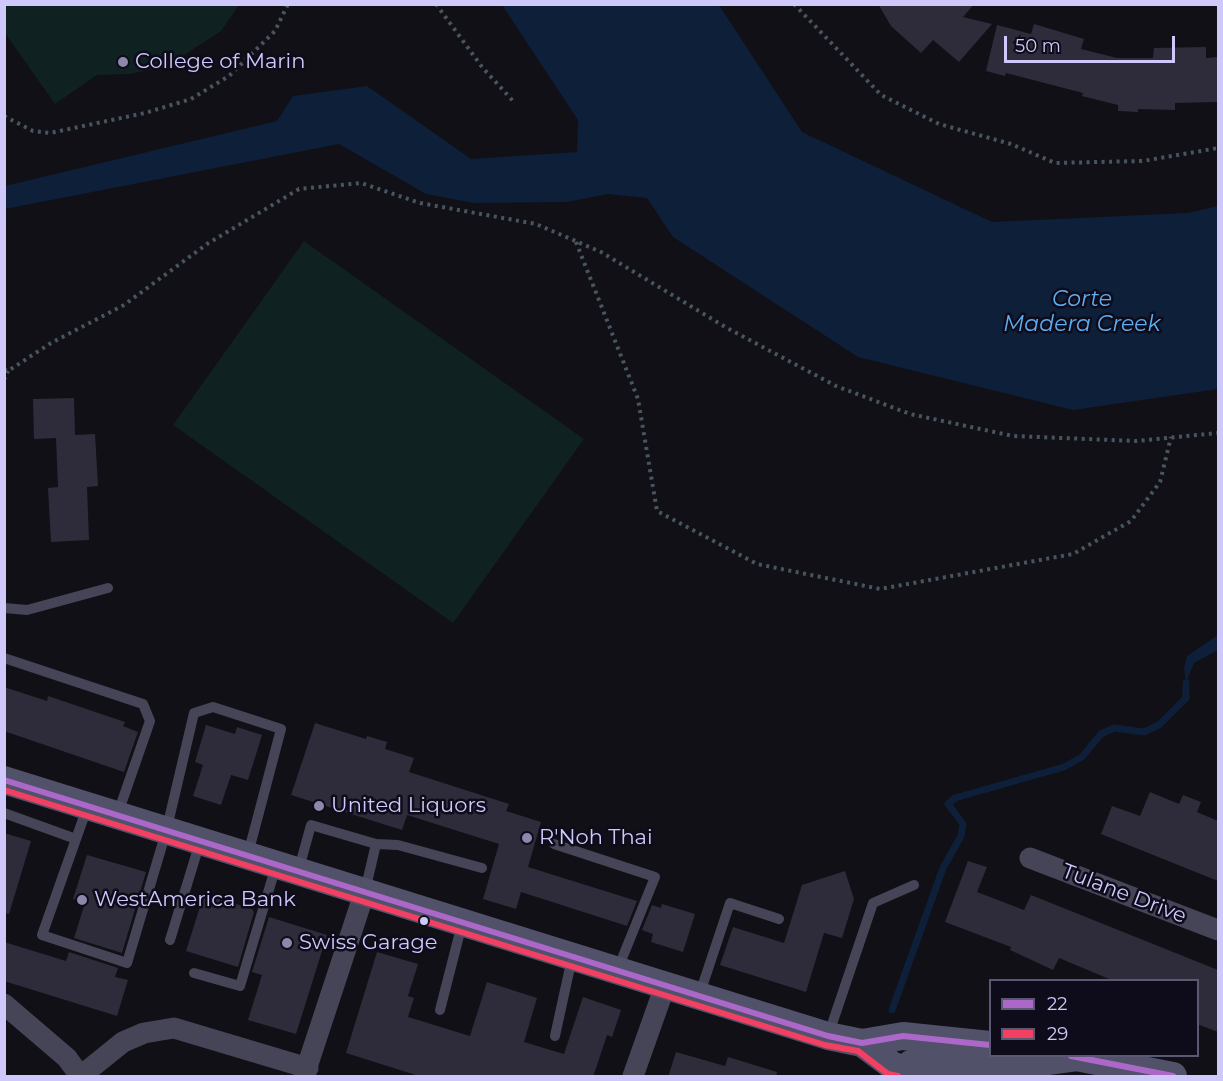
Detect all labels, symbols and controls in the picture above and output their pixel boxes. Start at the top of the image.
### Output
scale bar [1007,24,1178,62]
text: 50 m [1015,35,1061,57]
place label: College of Marin [135,49,305,75]
marker: College of Marin [116,55,130,69]
water label: Corte Madera Creek [1003,287,1161,338]
place label: United Liquors [331,793,486,819]
marker: United Liquors [312,799,326,813]
place label: R'Noh Thai [539,825,653,851]
marker: R'Noh Thai [520,831,534,845]
street label: Tulane Drive [1058,859,1190,929]
place label: WestAmerica Bank [94,887,296,913]
marker: WestAmerica Bank [75,893,89,907]
unlabelled marker [418,915,430,927]
place label: Swiss Garage [299,930,437,956]
marker: Swiss Garage [280,936,294,950]
legend [989,979,1199,1057]
text: 22 [1047,993,1067,1015]
text: 29 [1047,1023,1068,1045]

